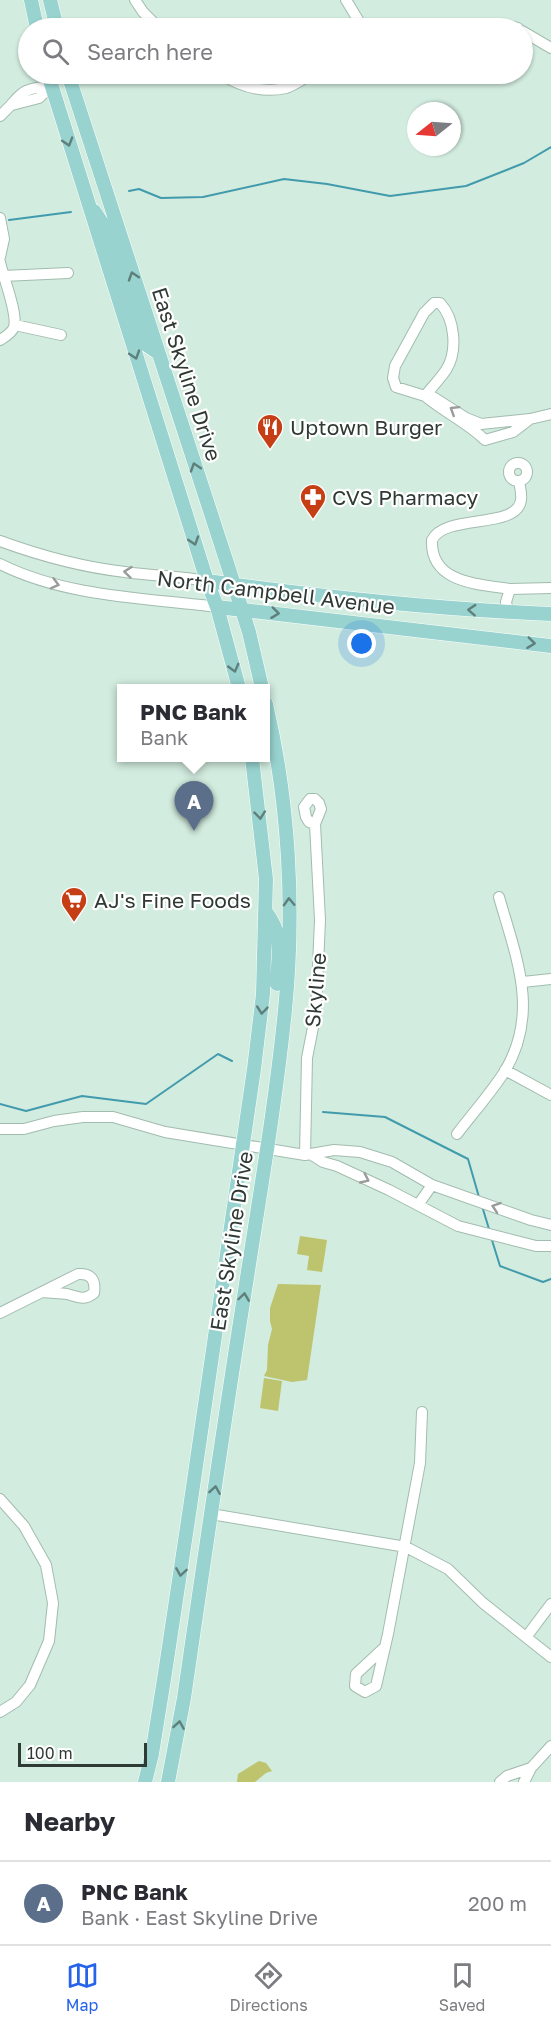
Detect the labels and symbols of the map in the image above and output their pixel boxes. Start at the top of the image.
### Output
north arrow [407,102,461,156]
one-way arrow [61,136,73,147]
one-way arrow [128,271,140,282]
street label: East Skyline Drive [147,284,227,464]
one-way arrow [128,349,141,360]
one-way arrow [450,406,460,418]
restaurant icon: Uptown Burger [255,412,285,450]
place label: Uptown Burger [290,414,442,440]
one-way arrow [190,462,203,473]
pharmacy icon: CVS Pharmacy [298,482,328,520]
place label: CVS Pharmacy [332,484,479,510]
one-way arrow [187,535,200,546]
street label: North Campbell Avenue [156,565,396,619]
one-way arrow [123,566,132,579]
one-way arrow [49,577,60,589]
one-way arrow [467,604,476,617]
one-way arrow [271,606,280,619]
your location [347,629,376,658]
one-way arrow [527,637,536,649]
one-way arrow [226,663,239,673]
pin: A [174,782,214,831]
one-way arrow [253,811,266,820]
supermarket icon: AJ's Fine Foods [59,885,89,923]
place label: AJ's Fine Foods [94,887,251,913]
one-way arrow [282,898,295,907]
street label: Skyline [299,952,331,1028]
one-way arrow [256,1005,269,1015]
street label: East Skyline Drive [204,1149,258,1333]
one-way arrow [359,1171,370,1183]
one-way arrow [491,1201,501,1214]
one-way arrow [237,1293,249,1302]
one-way arrow [208,1486,220,1495]
one-way arrow [175,1568,187,1577]
one-way arrow [173,1720,185,1729]
scale bar [18,1740,147,1768]

